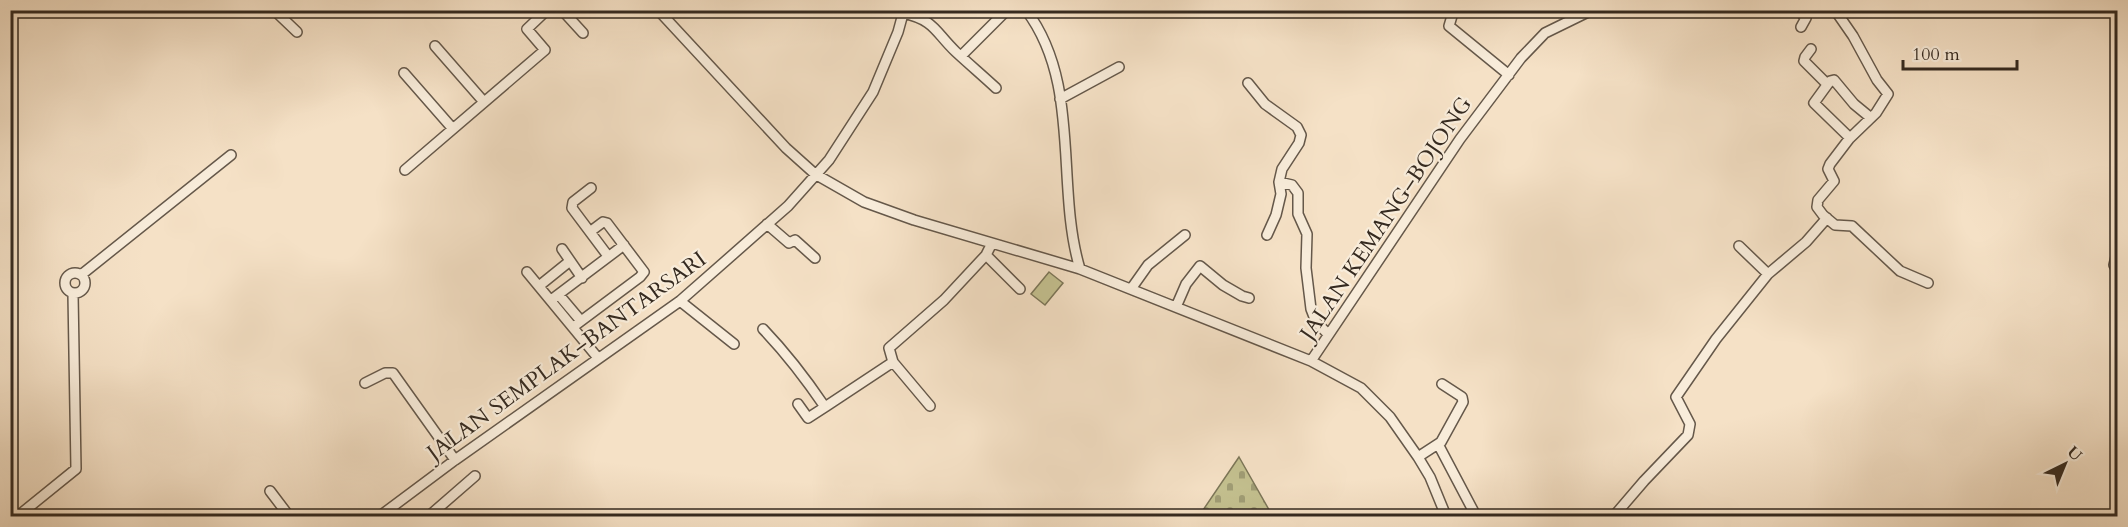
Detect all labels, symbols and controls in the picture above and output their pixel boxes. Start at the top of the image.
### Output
scale bar [1903,33,2017,71]
text: 100 m [1912,42,1960,67]
street label: JALAN KEMANG–BOJONG [1291,91,1479,349]
street label: JALAN SEMPLAK–BANTARSARI [418,244,712,469]
north arrow [2035,434,2095,494]
text: U [2062,441,2087,466]

